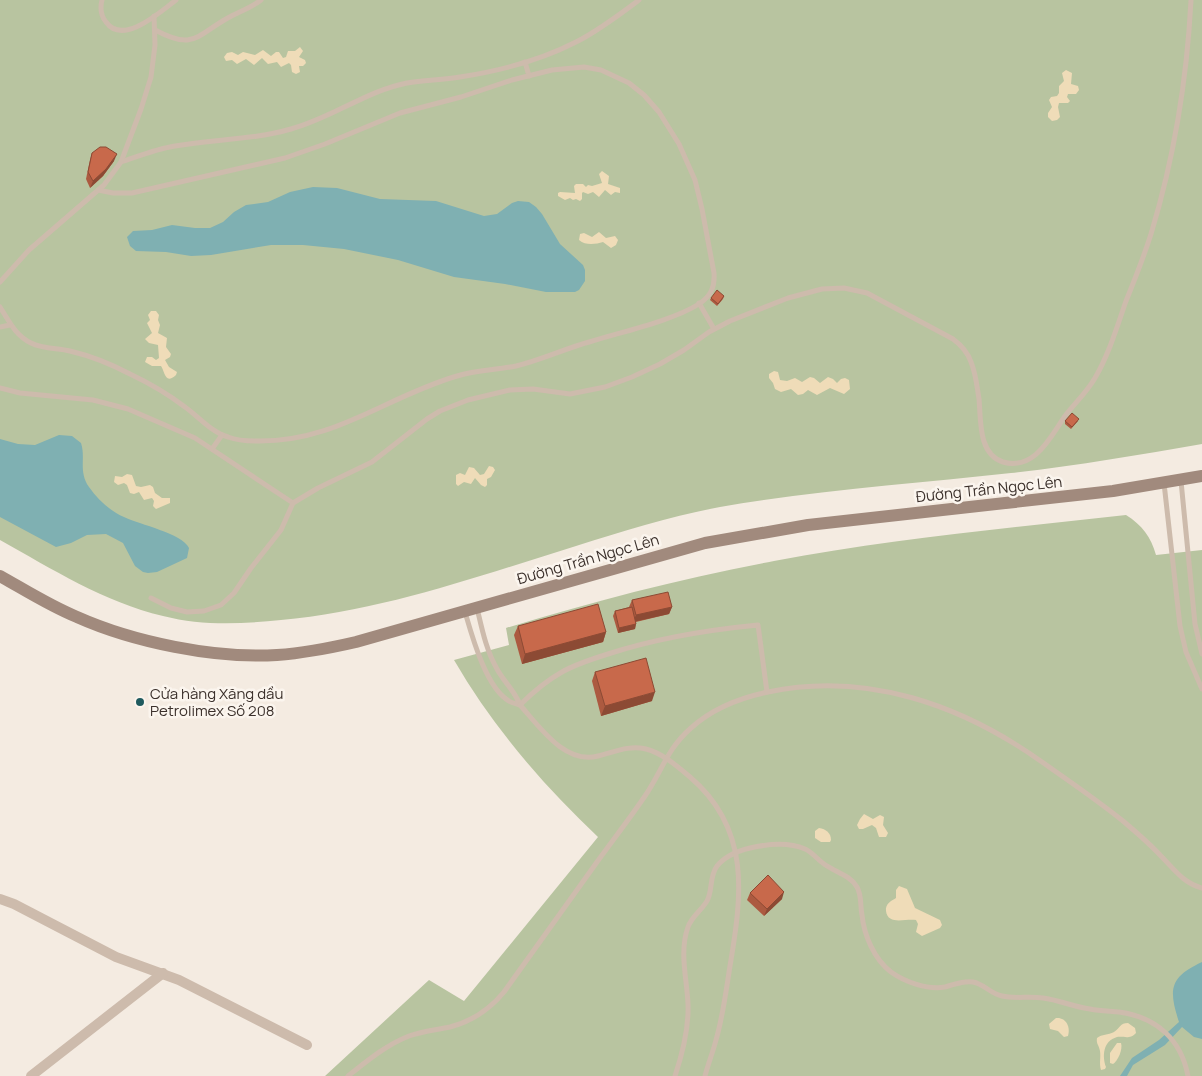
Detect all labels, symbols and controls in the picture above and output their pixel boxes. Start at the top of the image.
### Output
street label: Đường Trần Ngọc Lên [915,471,1063,507]
street label: Đường Trần Ngọc Lên [515,529,662,589]
place label: Cửa hàng Xăng dầu Petrolimex Số 208 [150,683,283,721]
marker: Cửa hàng Xăng dầu Petrolimex Số 208 [134,696,146,708]

